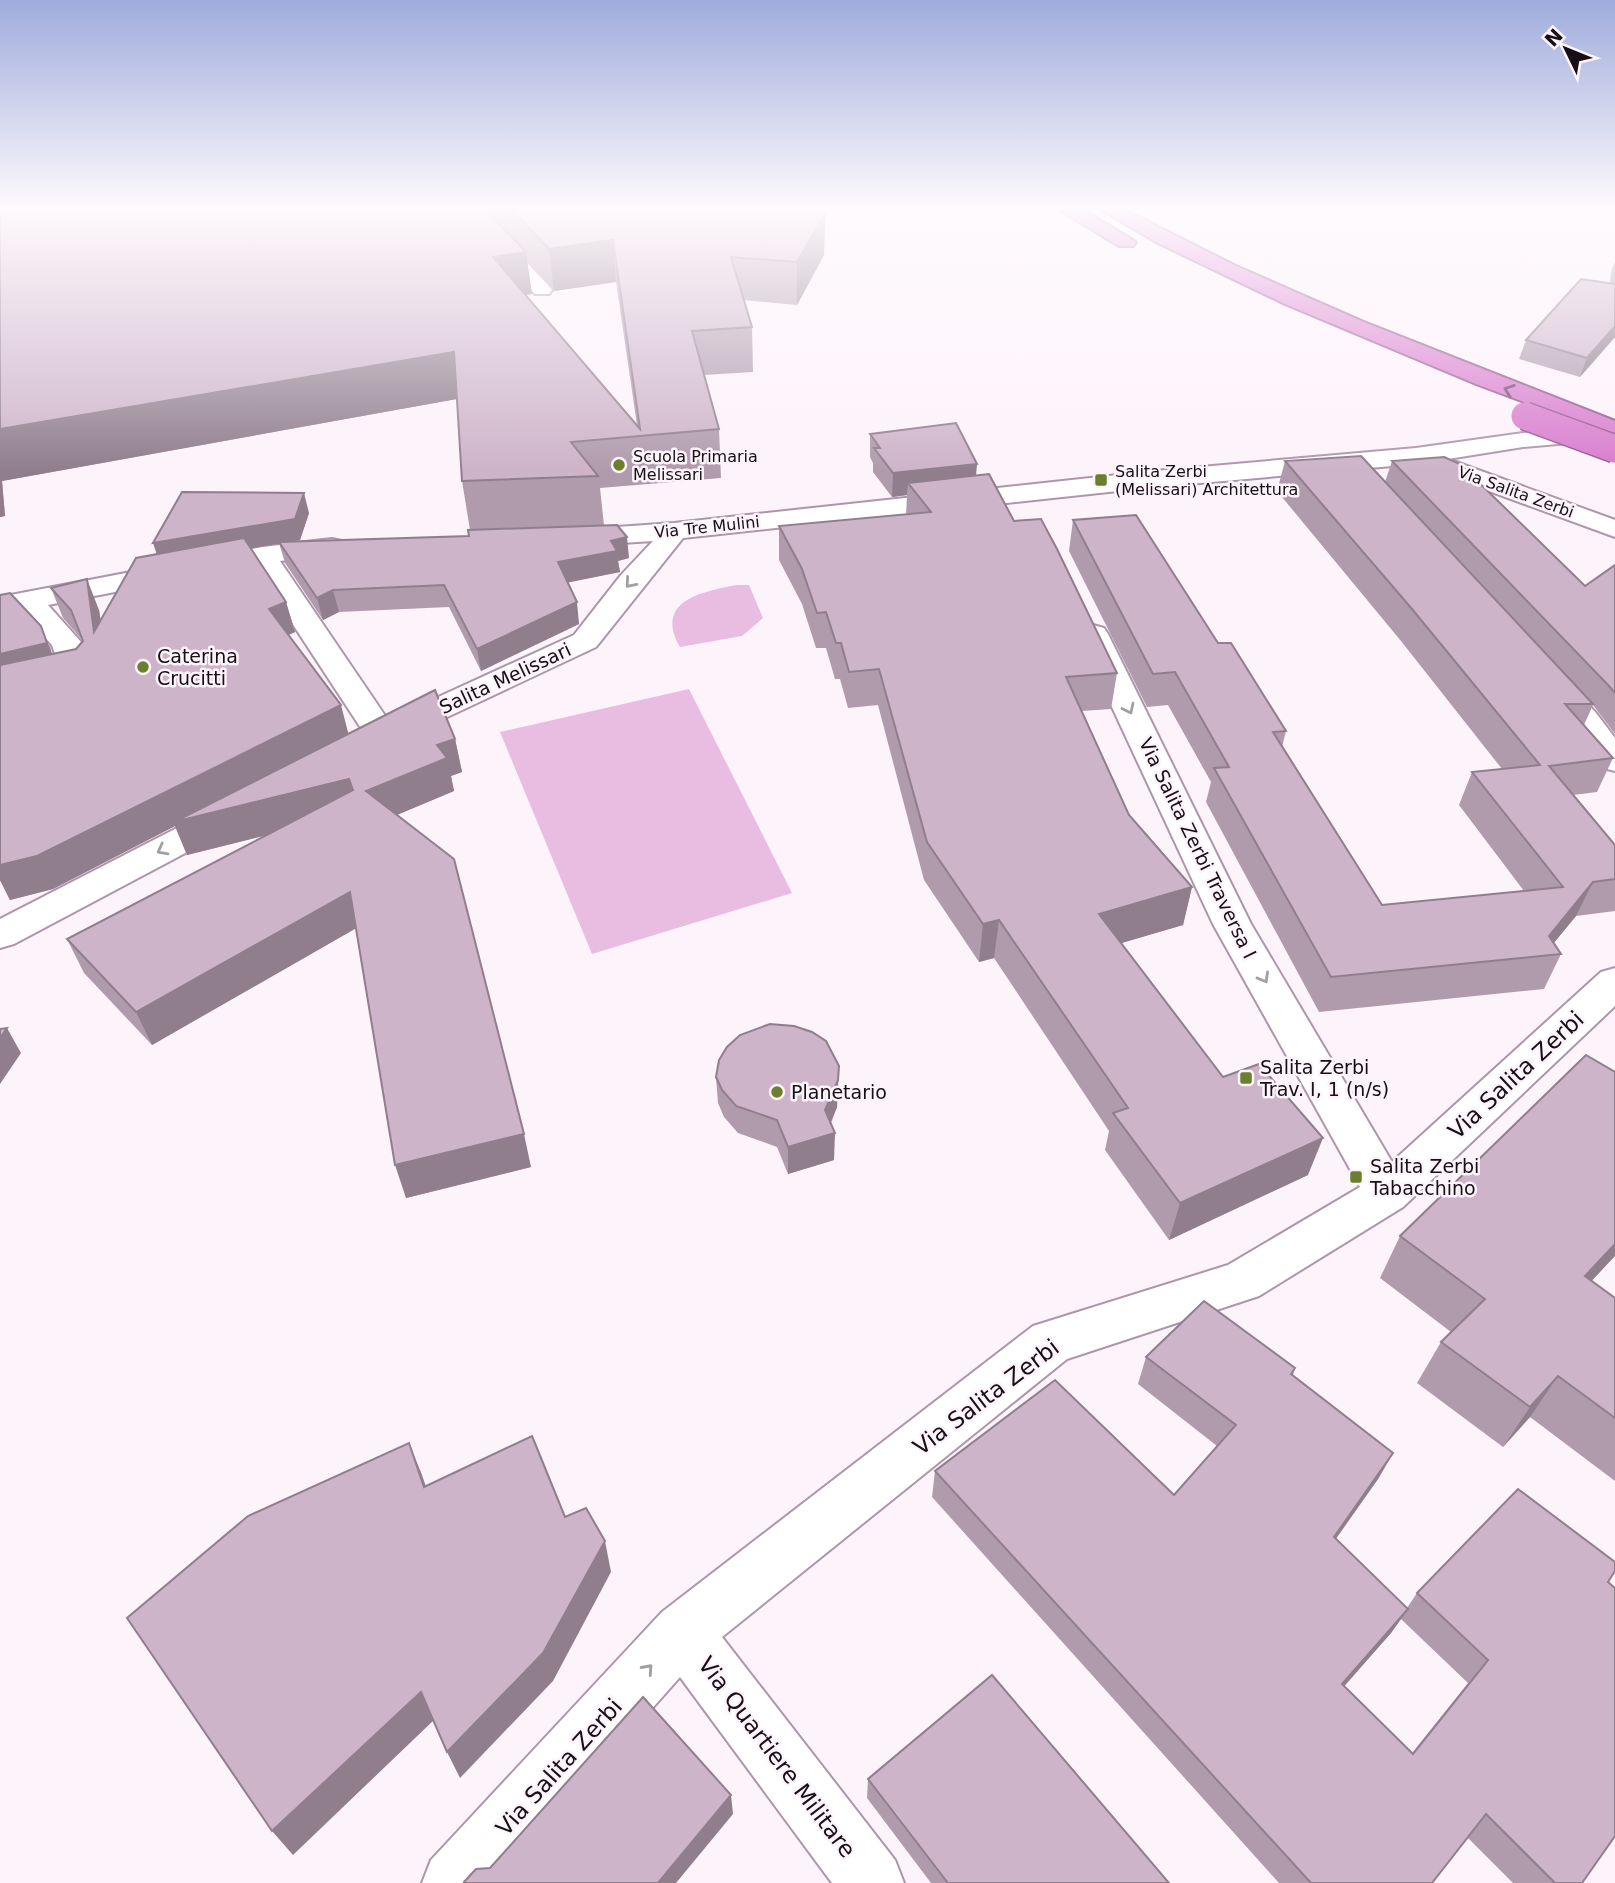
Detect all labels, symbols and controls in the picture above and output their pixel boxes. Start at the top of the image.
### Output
north arrow [1531,14,1601,84]
text: N [1540,24,1567,51]
one-way arrow [1504,384,1516,398]
place label: Scuola Primaria Melissari [633,447,758,484]
marker: Scuola Primaria Melissari [611,457,627,473]
place label: Salita Zerbi (Melissari) Architettura [1115,462,1298,499]
street label: Via Salita Zerbi [1455,462,1577,522]
marker: Salita Zerbi (Melissari) Architettura [1093,472,1109,488]
street label: Via Tre Mulini [653,512,761,542]
one-way arrow [626,575,638,588]
street label: Salita Melissari [436,638,574,718]
place label: Caterina Crucitti [157,645,238,689]
marker: Caterina Crucitti [135,659,151,675]
one-way arrow [1121,702,1135,714]
street label: Via Salita Zerbi Traversa I [1135,734,1261,962]
one-way arrow [156,842,169,856]
one-way arrow [1256,971,1269,984]
street label: Via Salita Zerbi [1443,1006,1589,1144]
place label: Salita Zerbi Trav. I, 1 (n/s) [1259,1056,1389,1100]
marker: Salita Zerbi Trav. I, 1 (n/s) [1238,1070,1254,1086]
place label: Planetario [791,1081,887,1103]
marker: Planetario [769,1084,785,1100]
place label: Salita Zerbi Tabacchino [1369,1155,1479,1199]
marker: Salita Zerbi Tabacchino [1348,1169,1364,1185]
street label: Via Salita Zerbi [908,1334,1064,1460]
street label: Via Quartiere Militare [693,1652,861,1862]
one-way arrow [640,1665,653,1678]
street label: Via Salita Zerbi [491,1693,627,1841]

